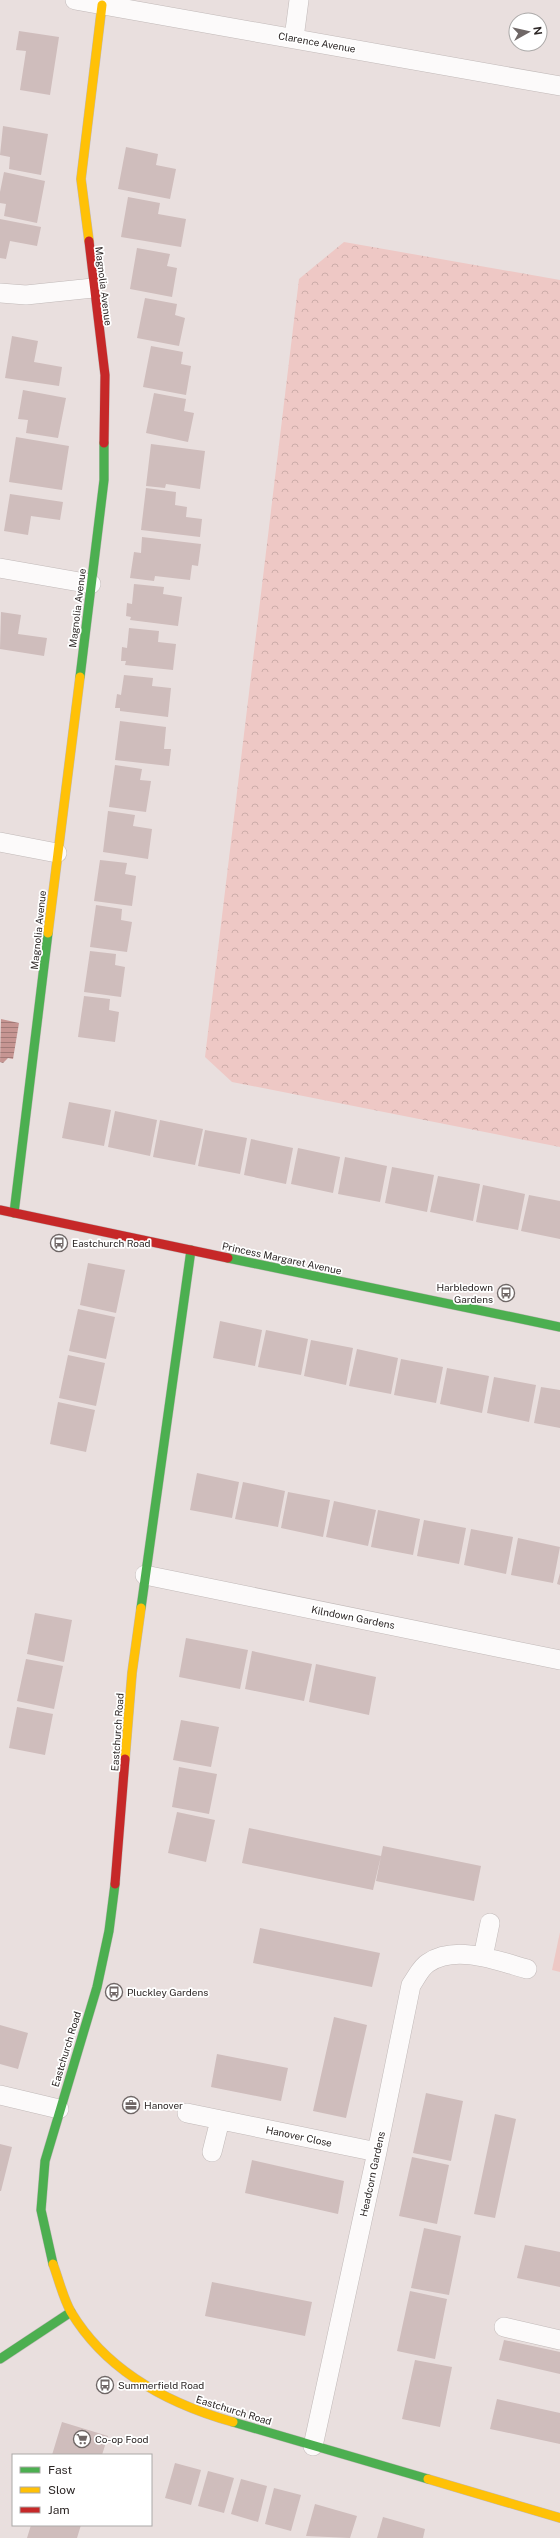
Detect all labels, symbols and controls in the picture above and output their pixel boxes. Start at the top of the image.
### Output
north arrow [508,12,548,52]
text: N [531,26,544,36]
street label: Clarence Avenue [277,29,357,55]
street label: Magnolia Avenue [93,246,115,327]
street label: Magnolia Avenue [66,567,88,648]
street label: Magnolia Avenue [28,889,48,970]
bus stop icon: Eastchurch Road [49,1233,69,1253]
place label: Eastchurch Road [72,1237,150,1249]
street label: Princess Margaret Avenue [221,1239,343,1277]
place label: Harbledown Gardens [436,1281,493,1305]
bus stop icon: Harbledown Gardens [496,1283,516,1303]
street label: Kilndown Gardens [310,1603,396,1631]
street label: Eastchurch Road [108,1692,126,1772]
bus stop icon: Pluckley Gardens [104,1982,124,2002]
place label: Pluckley Gardens [127,1986,208,1998]
street label: Eastchurch Road [49,2010,83,2088]
office icon: Hanover [121,2095,141,2115]
place label: Hanover [144,2099,183,2111]
street label: Hanover Close [265,2123,334,2149]
street label: Headcorn Gardens [357,2130,387,2218]
bus stop icon: Summerfield Road [95,2375,115,2395]
place label: Summerfield Road [118,2379,204,2391]
street label: Eastchurch Road [195,2393,273,2427]
supermarket icon: Co-op Food [72,2429,92,2449]
place label: Co-op Food [95,2433,149,2445]
legend [12,2454,152,2526]
text: Fast [48,2463,73,2477]
text: Slow [48,2483,76,2497]
text: Jam [48,2503,70,2517]

